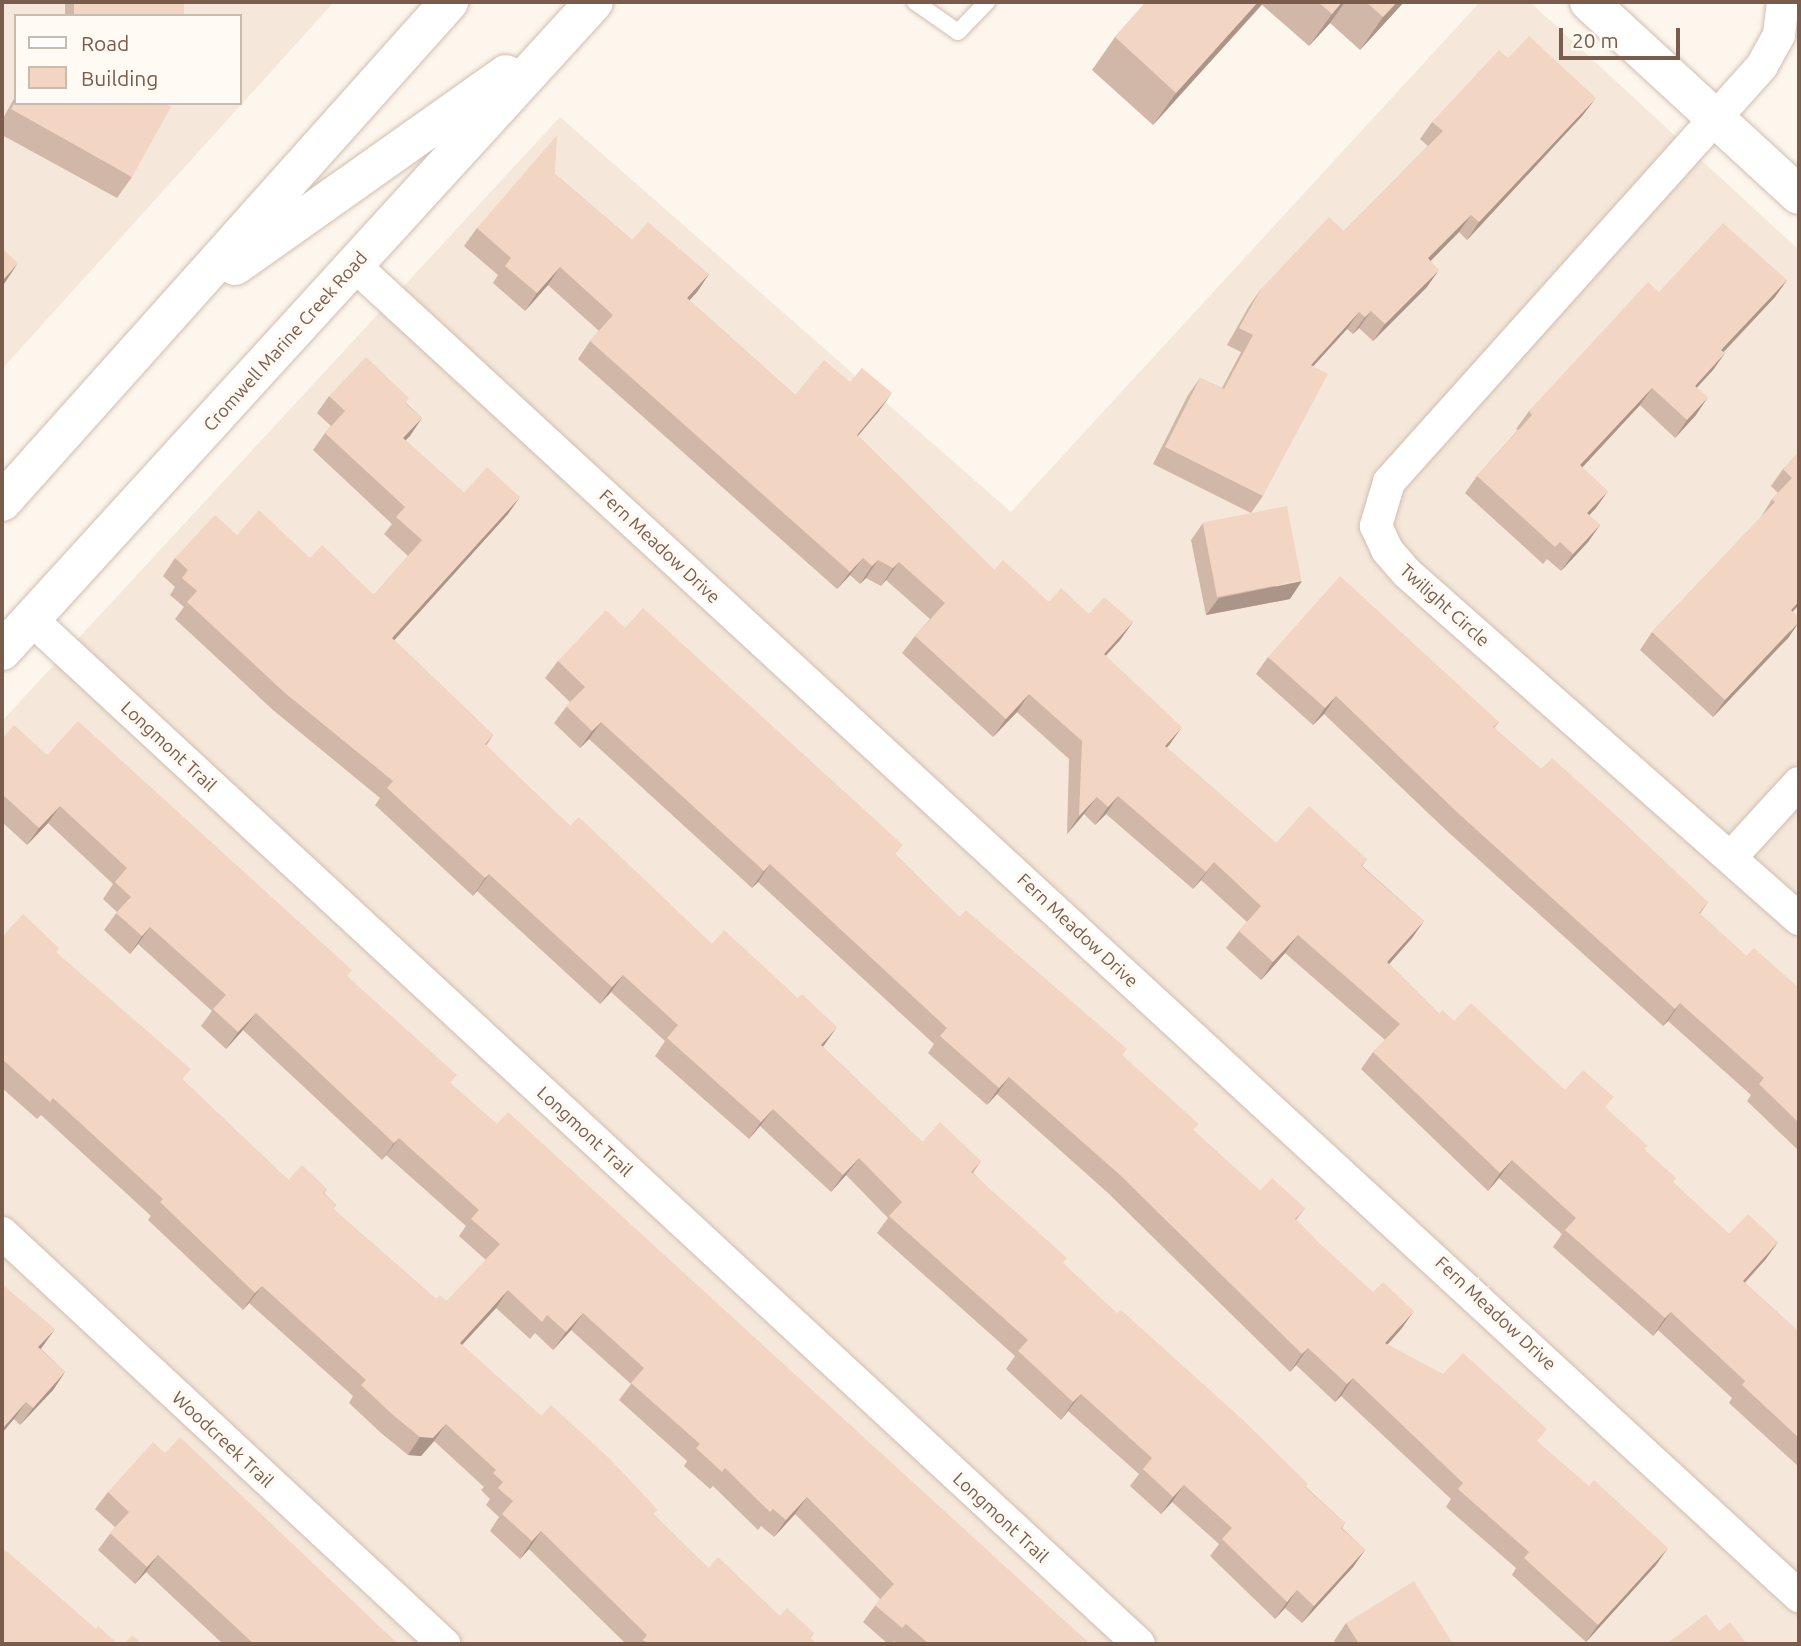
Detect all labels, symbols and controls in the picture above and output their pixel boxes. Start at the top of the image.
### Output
legend [14,14,242,105]
scale bar [1563,14,1684,58]
text: 20 m [1572,28,1619,52]
text: Road [81,31,129,55]
text: Building [81,66,158,90]
street label: Cromwell Marine Creek Road [199,247,371,435]
street label: Fern Meadow Drive [595,485,725,607]
street label: Twilight Circle [1396,559,1494,651]
street label: Longmont Trail [117,696,221,796]
street label: Fern Meadow Drive [1013,869,1143,991]
street label: Longmont Trail [533,1081,637,1181]
street label: Fern Meadow Drive [1431,1252,1561,1374]
street label: Woodcreek Trail [168,1387,278,1491]
street label: Longmont Trail [949,1467,1053,1567]

